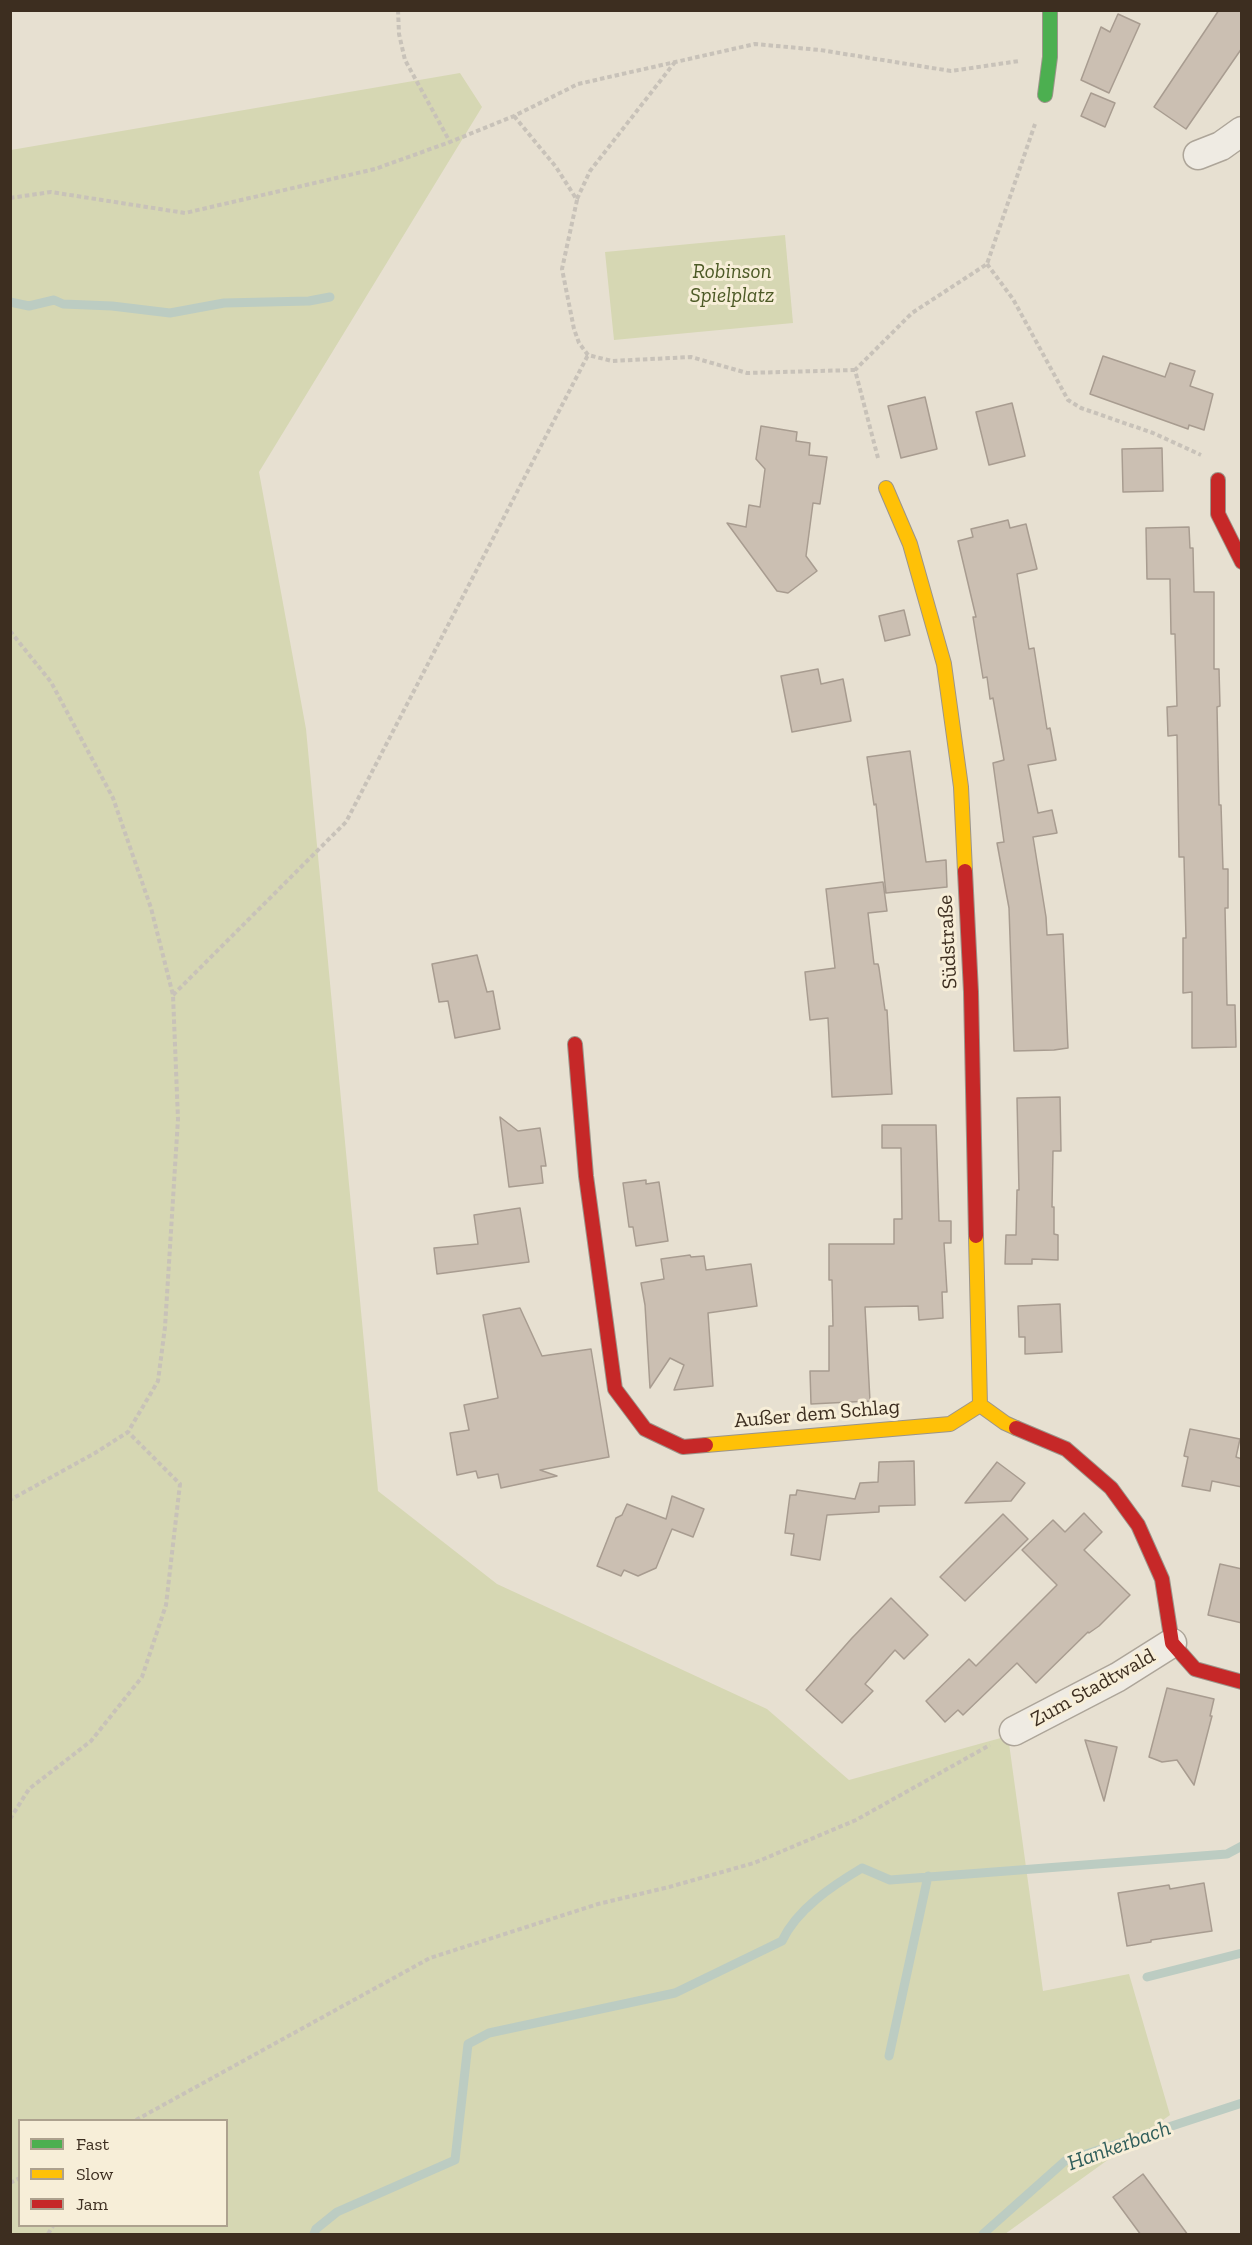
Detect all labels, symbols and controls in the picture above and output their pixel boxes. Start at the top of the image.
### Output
park label: Robinson Spielplatz [690,259,774,309]
street label: Südstraße [933,894,963,990]
street label: Außer dem Schlag [733,1394,901,1434]
street label: Zum Stadtwald [1026,1643,1160,1733]
water label: Hankerbach [1064,2115,1174,2177]
legend [18,2119,228,2227]
text: Fast [76,2133,109,2155]
text: Slow [76,2163,113,2185]
text: Jam [76,2193,108,2215]

